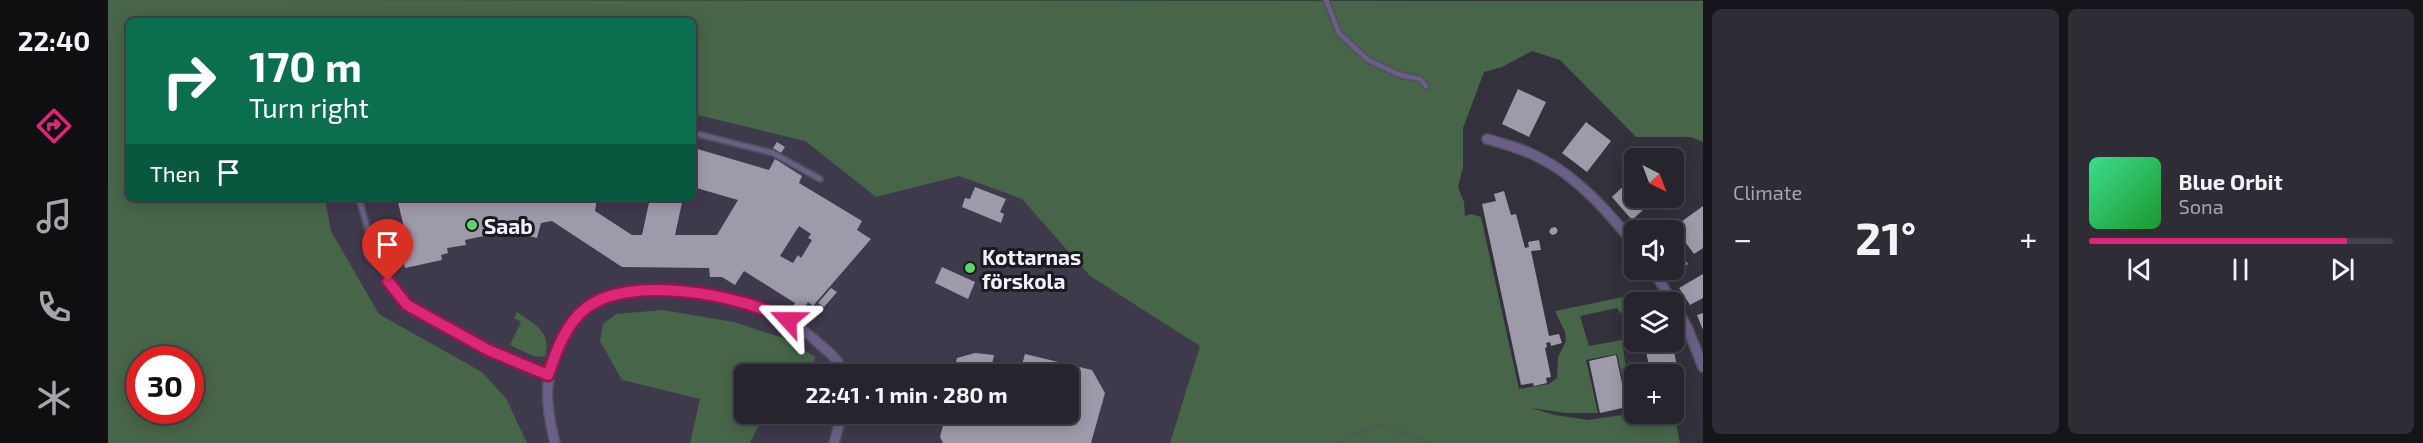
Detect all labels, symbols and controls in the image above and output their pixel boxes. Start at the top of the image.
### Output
text: 22:40 [18,24,90,56]
text: 170 m [249,40,362,90]
icon: right [150,42,228,120]
text: Turn right [249,91,369,123]
icon: directions [33,105,75,147]
north arrow [1624,148,1684,208]
map controls [1624,148,1684,424]
icon: arrive [212,156,245,189]
text: Then [150,160,200,186]
text: Blue Orbit [2179,168,2283,194]
text: Climate [1733,180,1802,204]
text: Sona [2179,194,2224,218]
icon: music [33,195,75,237]
text: 21° [1855,210,1916,264]
place label: Saab [484,213,533,238]
marker: Saab [465,218,479,232]
text: − [1733,218,1752,258]
text: + [2019,218,2037,258]
pin [362,219,413,281]
button: sound [1624,220,1684,280]
icon: arrive [371,228,404,261]
place label: Kottarnas förskola [982,244,1081,293]
icon: previous [2123,253,2156,286]
icon: pause [2224,253,2257,286]
icon: next [2326,253,2359,286]
marker: Kottarnas förskola [963,261,977,275]
icon: phone [33,286,75,328]
position arrow [756,288,820,352]
button: layers [1624,292,1684,352]
speed limit sign: 30 [126,346,204,424]
button: + [1624,364,1684,424]
icon: climate [33,377,75,419]
text: 22:41 · 1 min · 280 m [805,381,1008,407]

